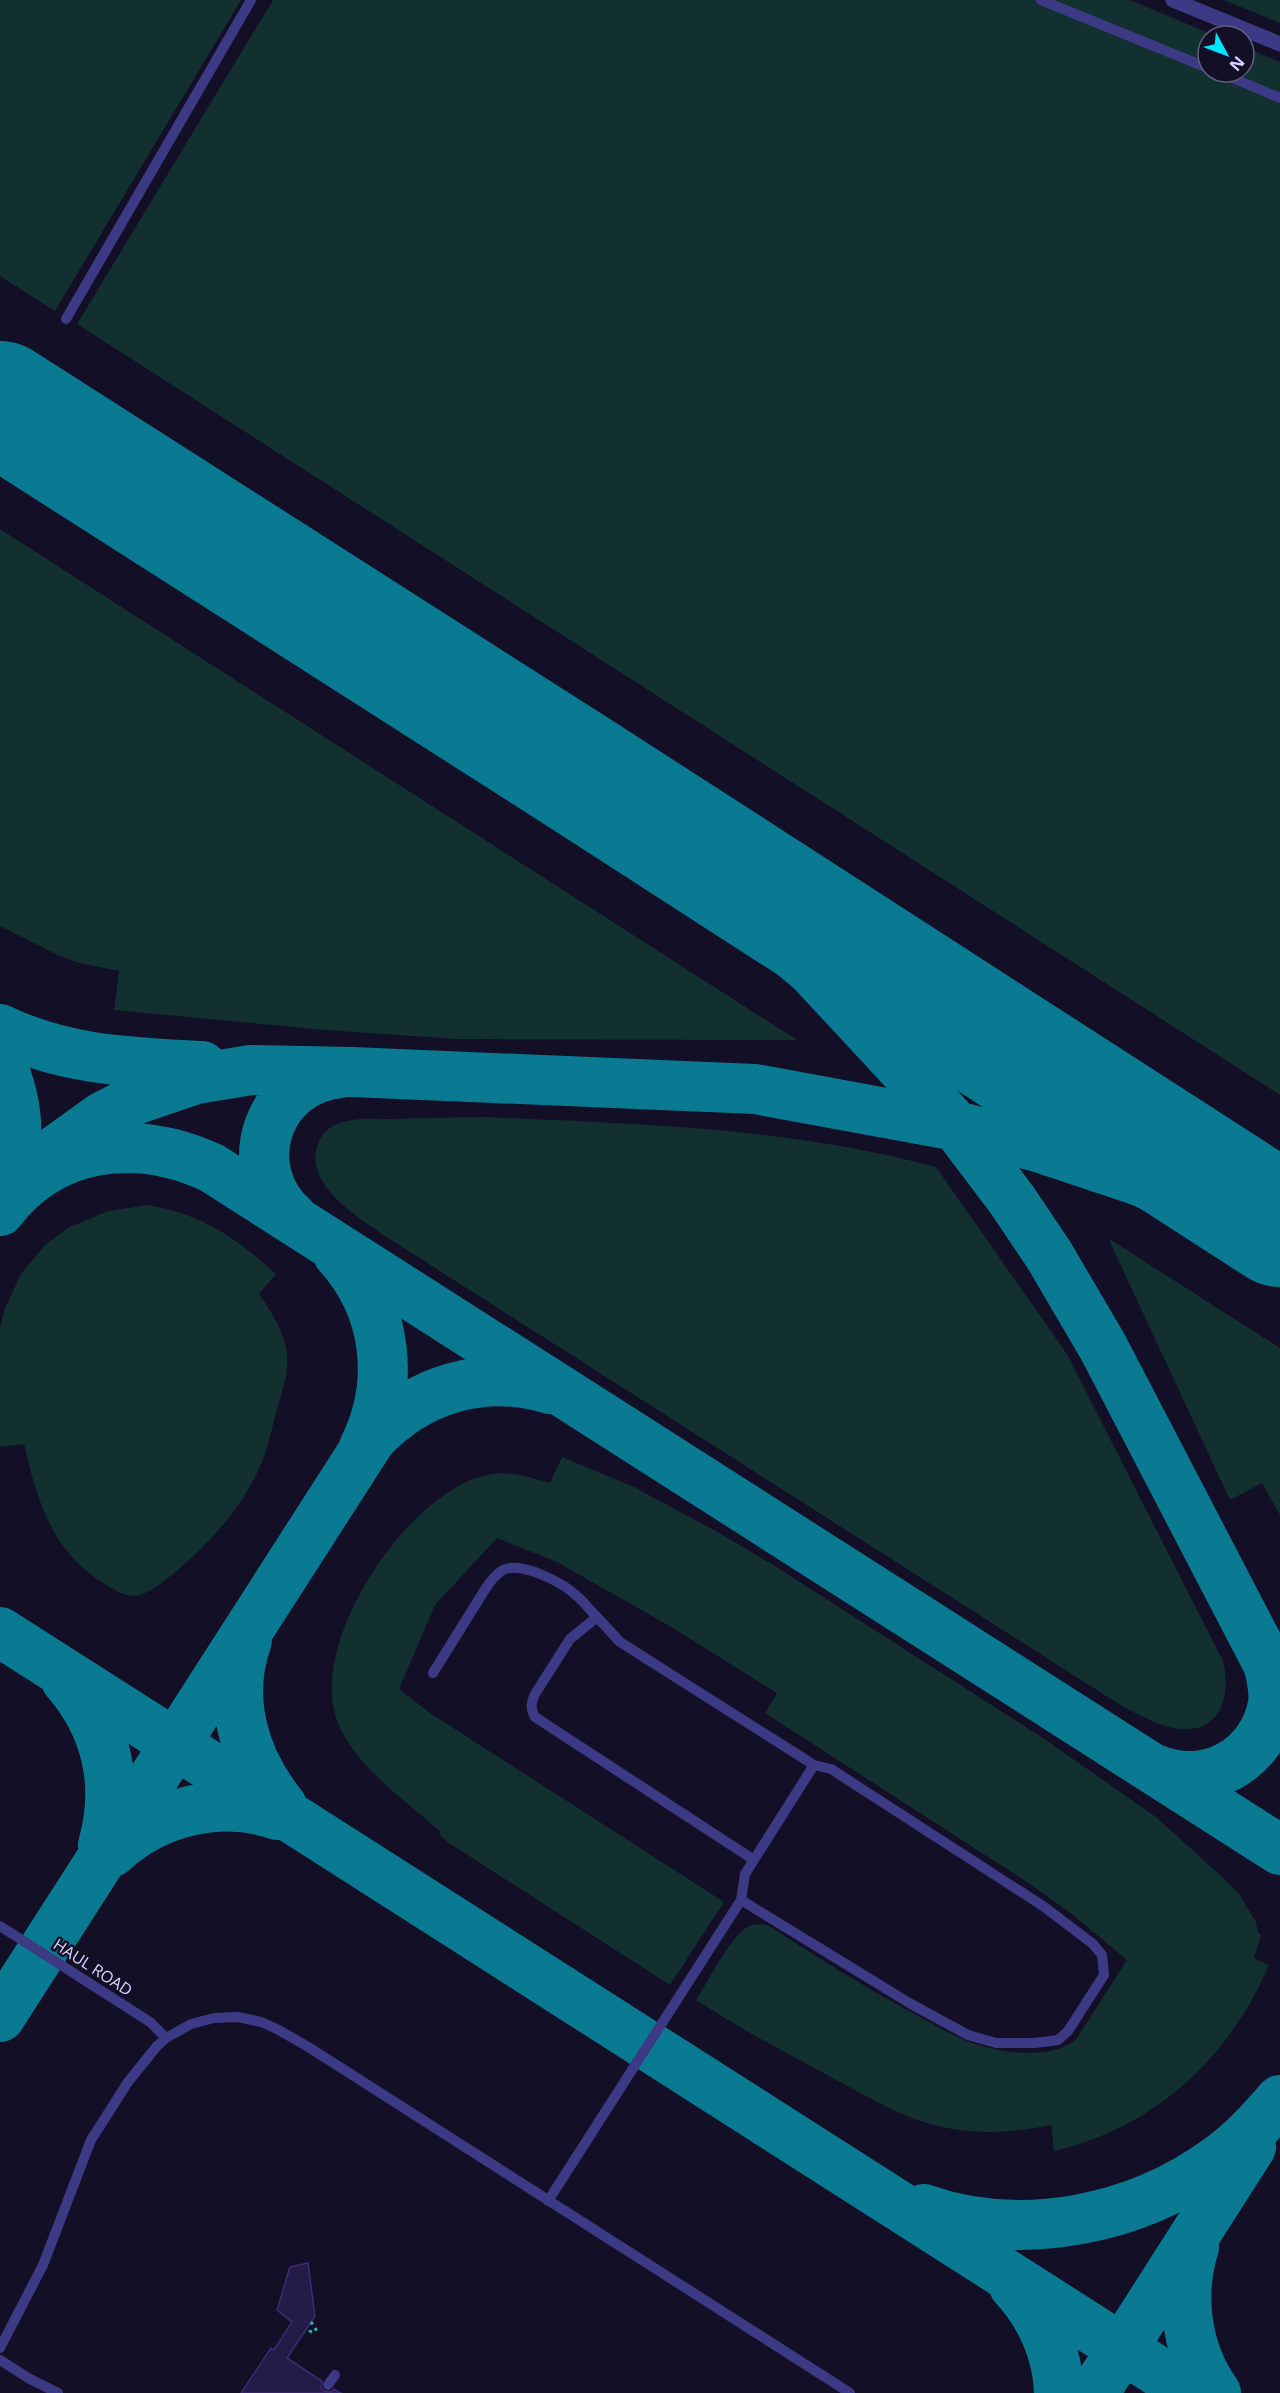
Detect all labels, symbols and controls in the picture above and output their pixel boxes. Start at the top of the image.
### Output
north arrow [1196,24,1256,84]
text: N [1225,52,1250,76]
street label: HAUL ROAD [49,1933,137,2001]

